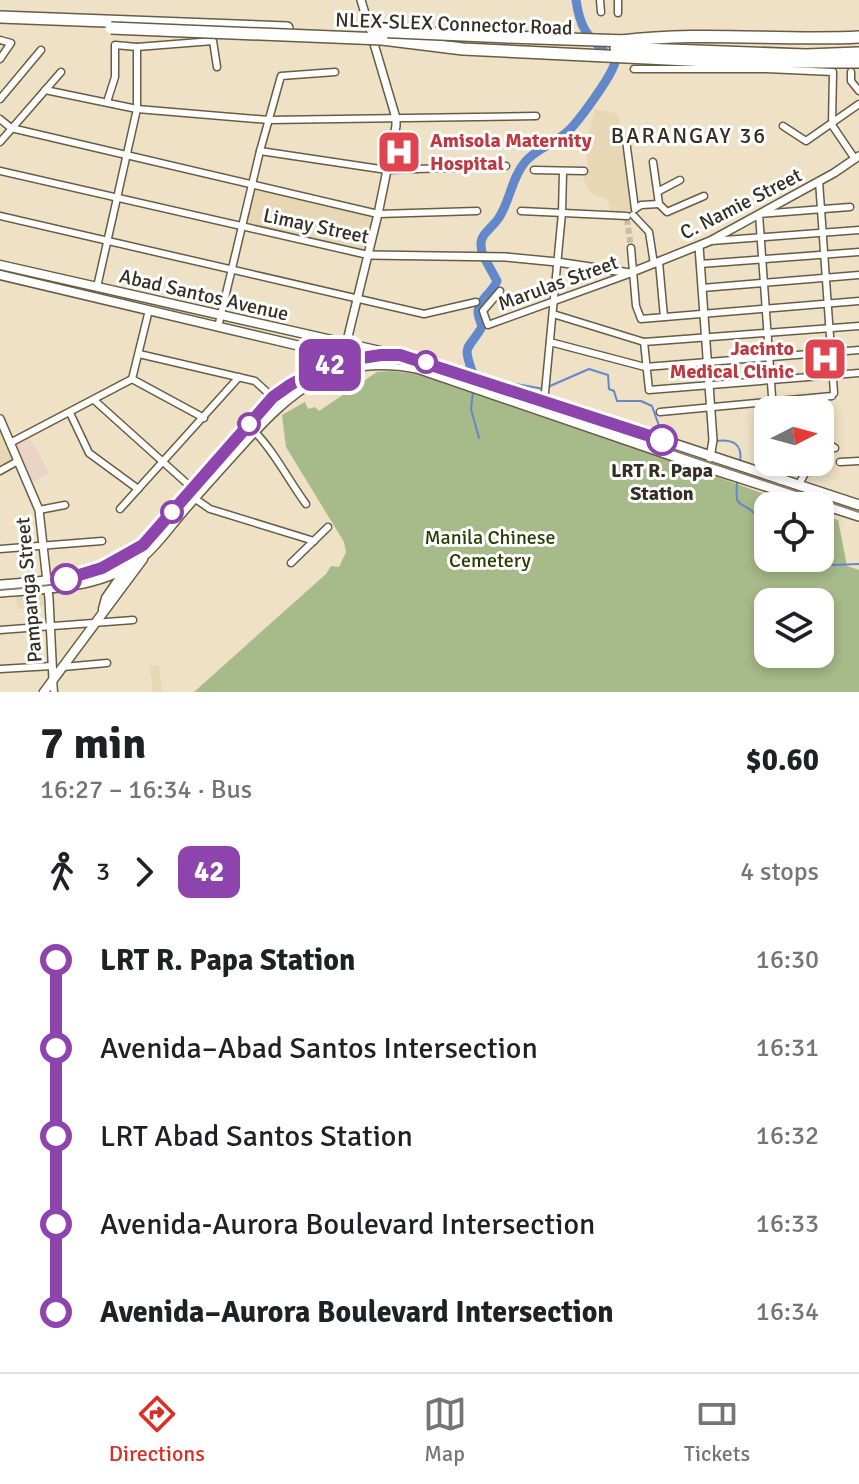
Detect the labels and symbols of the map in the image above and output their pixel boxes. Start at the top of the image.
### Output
street label: NLEX-SLEX Connector Road [335,7,573,41]
district label: BARANGAY 36 [611,122,767,149]
hospital icon: Amisola Maternity Hospital [375,128,423,176]
place label: Amisola Maternity Hospital [430,128,592,176]
street label: C. Namie Street [676,163,806,245]
street label: Limay Street [261,203,371,249]
street label: Marulas Street [495,250,621,316]
street label: Abad Santos Avenue [117,263,291,327]
hospital icon: Jacinto Medical Clinic [801,335,849,383]
place label: Jacinto Medical Clinic [670,336,794,384]
line badge: 42 [294,339,366,391]
unlabelled marker [415,351,437,373]
north arrow [754,396,834,476]
unlabelled marker [238,413,260,435]
marker: LRT R. Papa Station [647,425,677,455]
place label: LRT R. Papa Station [611,458,713,506]
unlabelled marker [161,501,183,523]
street label: Pampanga Street [10,516,48,664]
park label: Manila Chinese Cemetery [424,525,556,573]
unlabelled marker [51,564,81,594]

